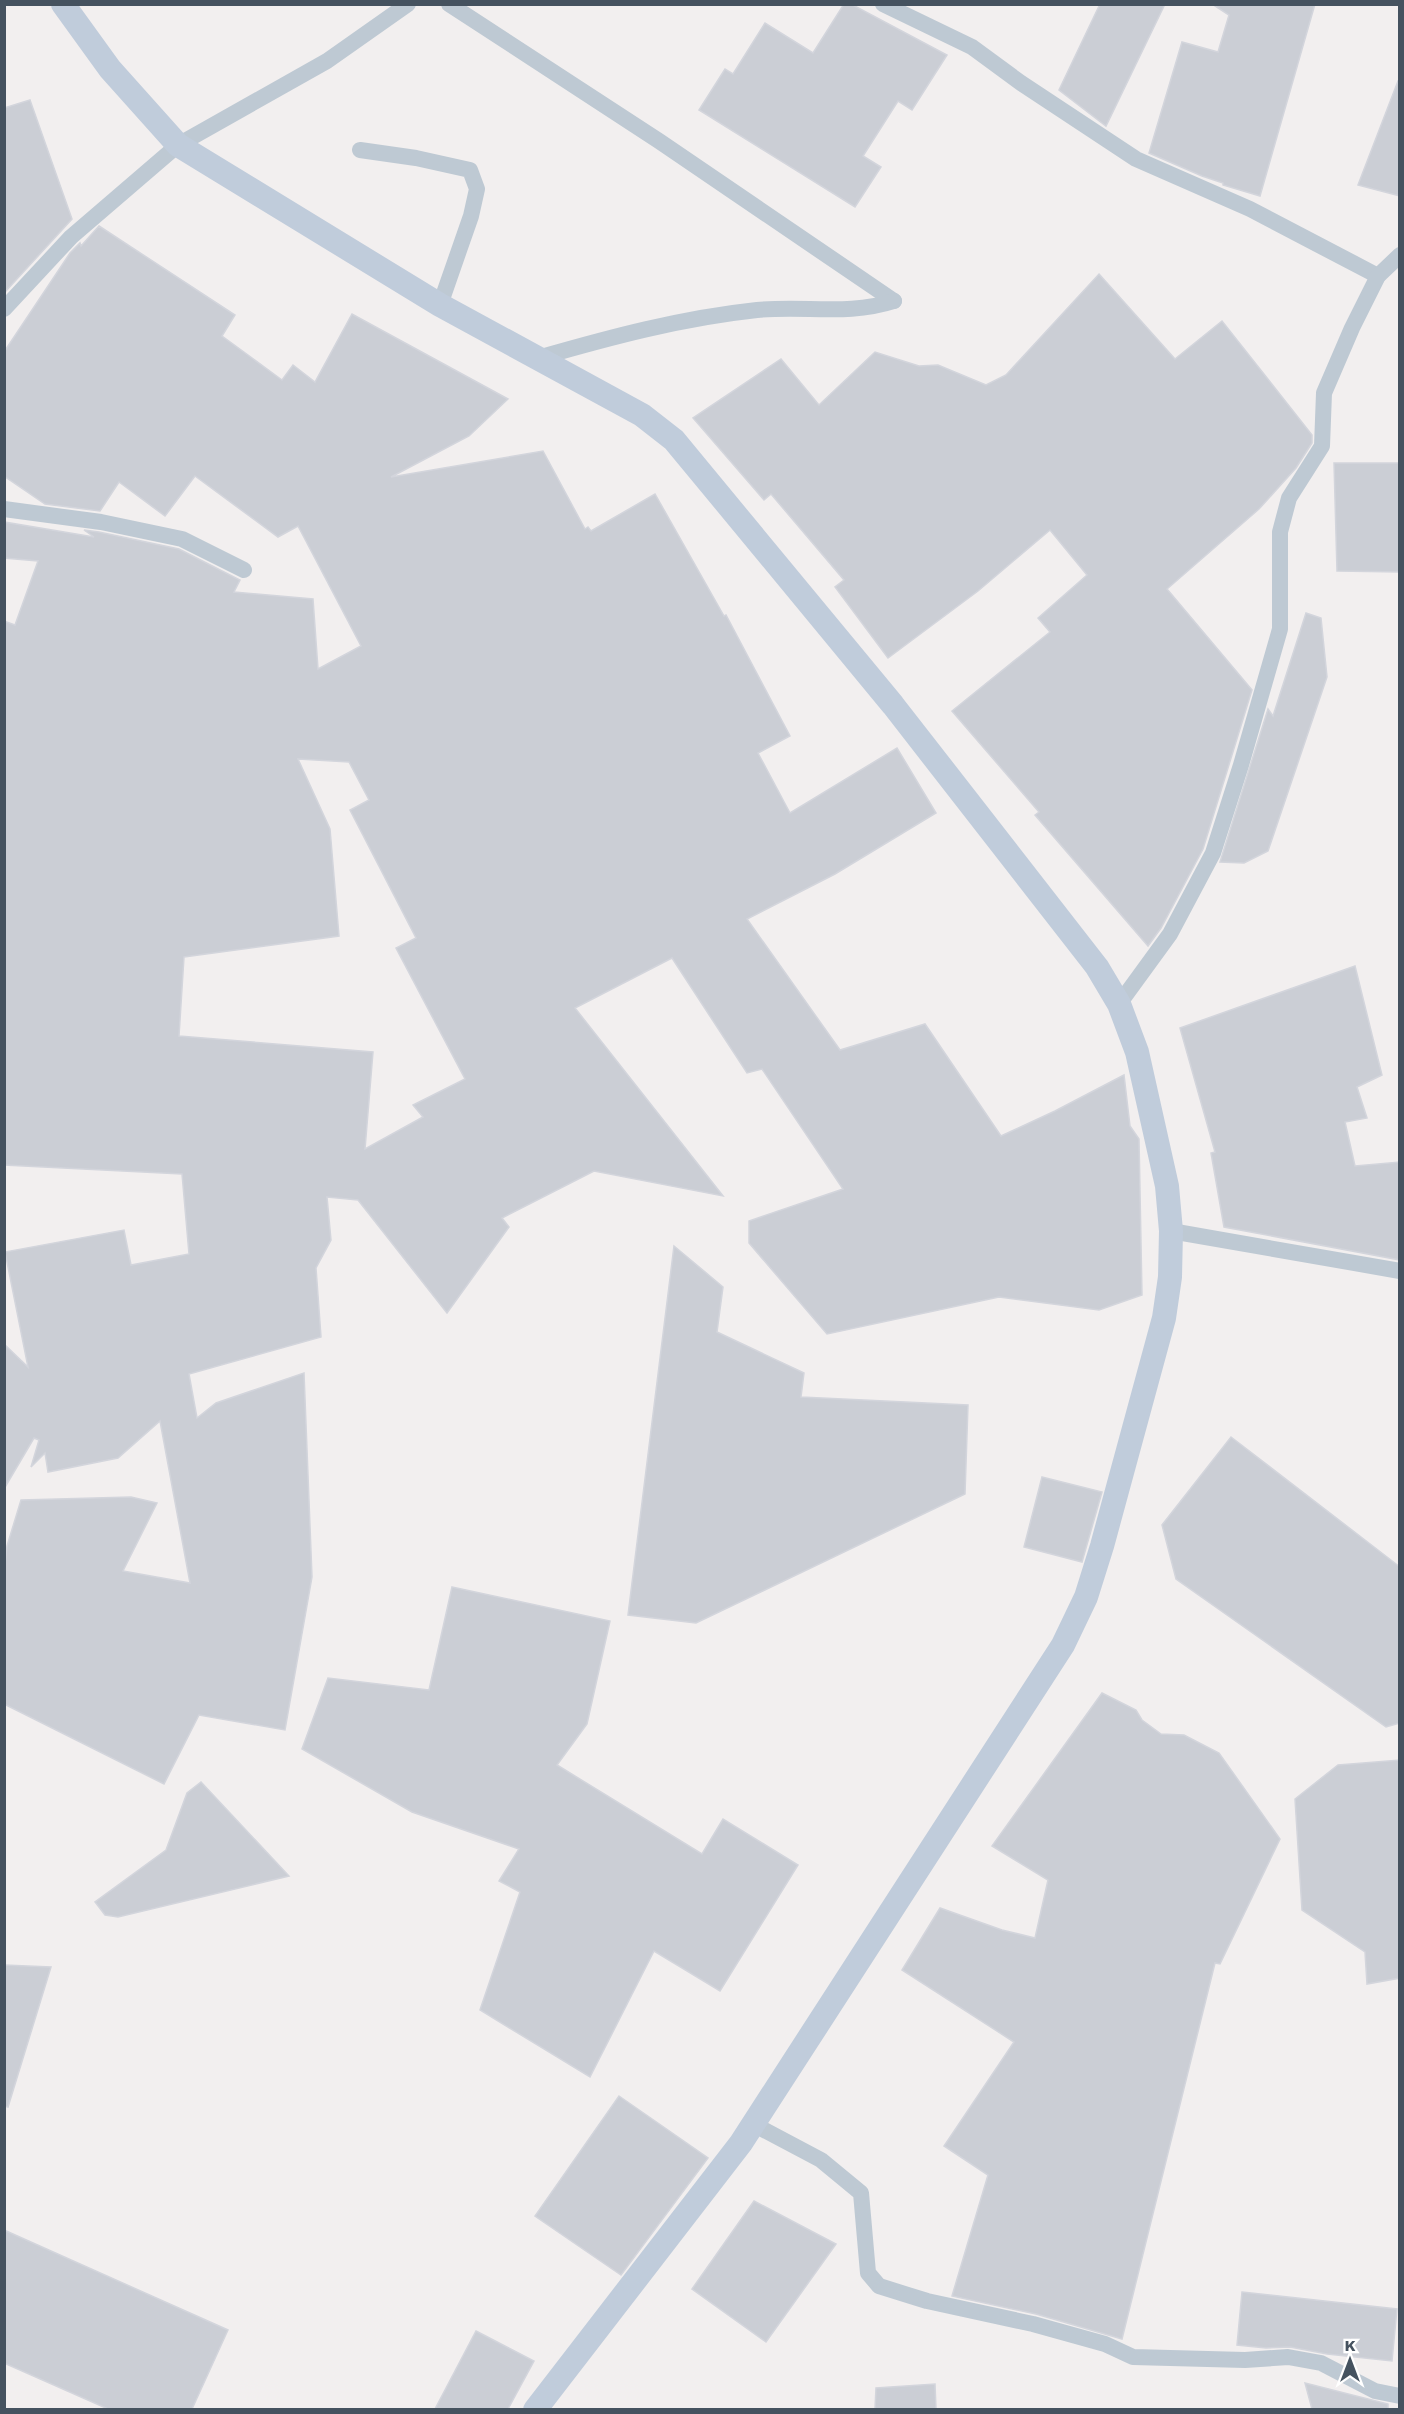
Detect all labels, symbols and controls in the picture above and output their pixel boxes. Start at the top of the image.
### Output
north arrow [1320,2330,1380,2390]
text: K [1344,2336,1356,2355]

